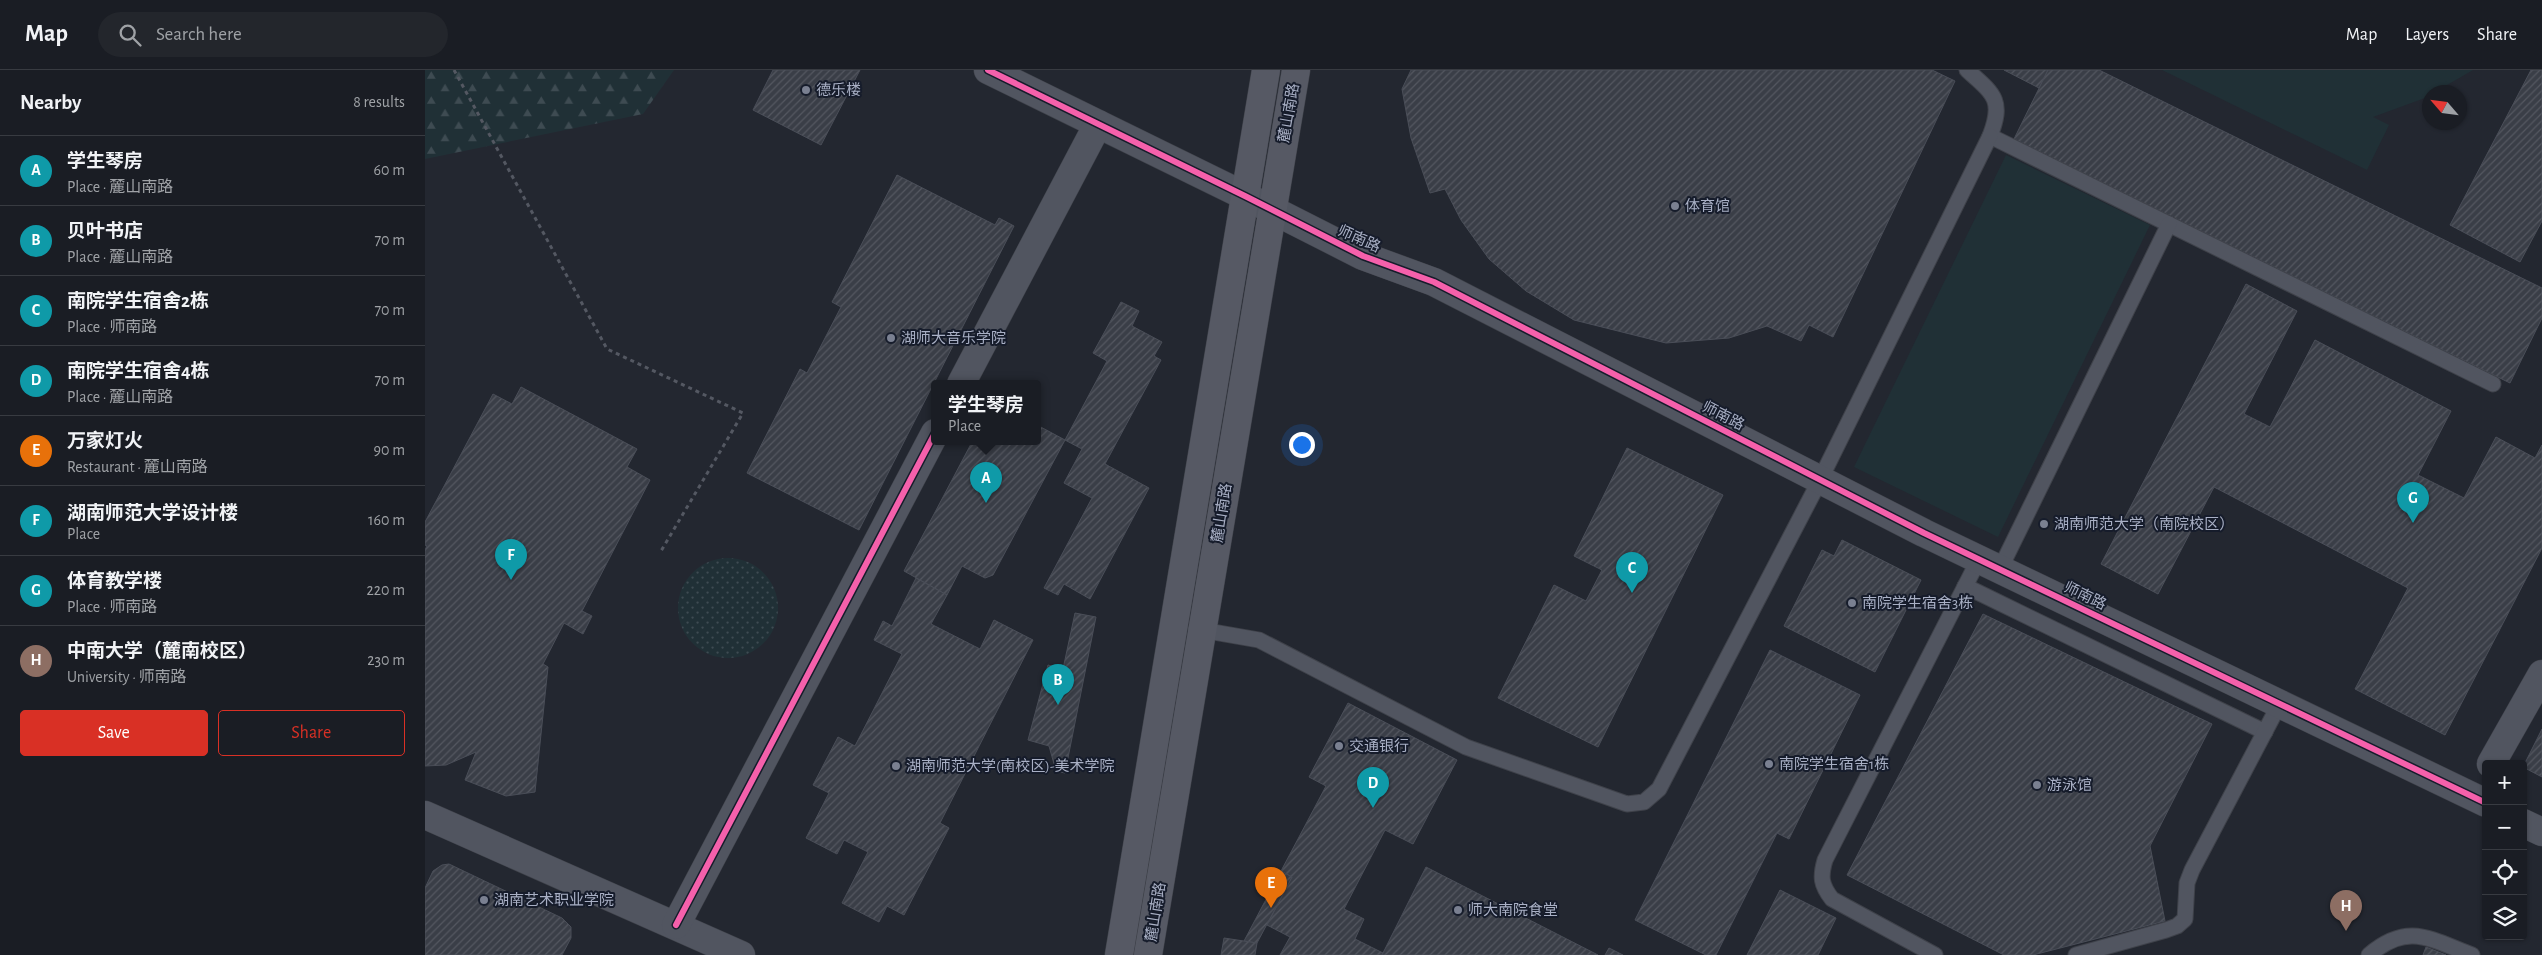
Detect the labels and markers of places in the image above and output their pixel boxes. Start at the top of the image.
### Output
place label: 德乐楼 [816,81,861,98]
marker: 德乐楼 [800,84,812,96]
place label: 体育馆 [1685,198,1730,214]
marker: 体育馆 [1669,200,1681,212]
place label: 湖师大音乐学院 [901,330,1006,346]
marker: 湖师大音乐学院 [885,332,897,344]
pin: A [970,462,1002,503]
pin: G [2397,482,2429,523]
place label: 湖南师范大学（南院校区） [2054,515,2234,532]
marker: 湖南师范大学（南院校区） [2038,518,2050,530]
pin: F [495,539,527,580]
pin: C [1616,552,1648,593]
place label: 南院学生宿舍3栋 [1862,594,1973,611]
marker: 南院学生宿舍3栋 [1846,597,1858,609]
pin: B [1042,664,1074,705]
place label: 交通银行 [1349,738,1409,754]
marker: 交通银行 [1333,740,1345,752]
place label: 南院学生宿舍1栋 [1779,755,1889,772]
place label: 湖南师范大学(南校区)-美术学院 [906,757,1115,774]
marker: 南院学生宿舍1栋 [1763,758,1775,770]
marker: 湖南师范大学(南校区)-美术学院 [890,760,902,772]
pin: D [1357,767,1389,808]
place label: 游泳馆 [2047,777,2092,793]
marker: 游泳馆 [2031,779,2043,791]
pin: E [1255,867,1287,908]
pin: H [2330,890,2362,931]
place label: 湖南艺术职业学院 [494,892,614,908]
marker: 湖南艺术职业学院 [478,894,490,906]
place label: 师大南院食堂 [1468,902,1558,918]
marker: 师大南院食堂 [1452,904,1464,916]

